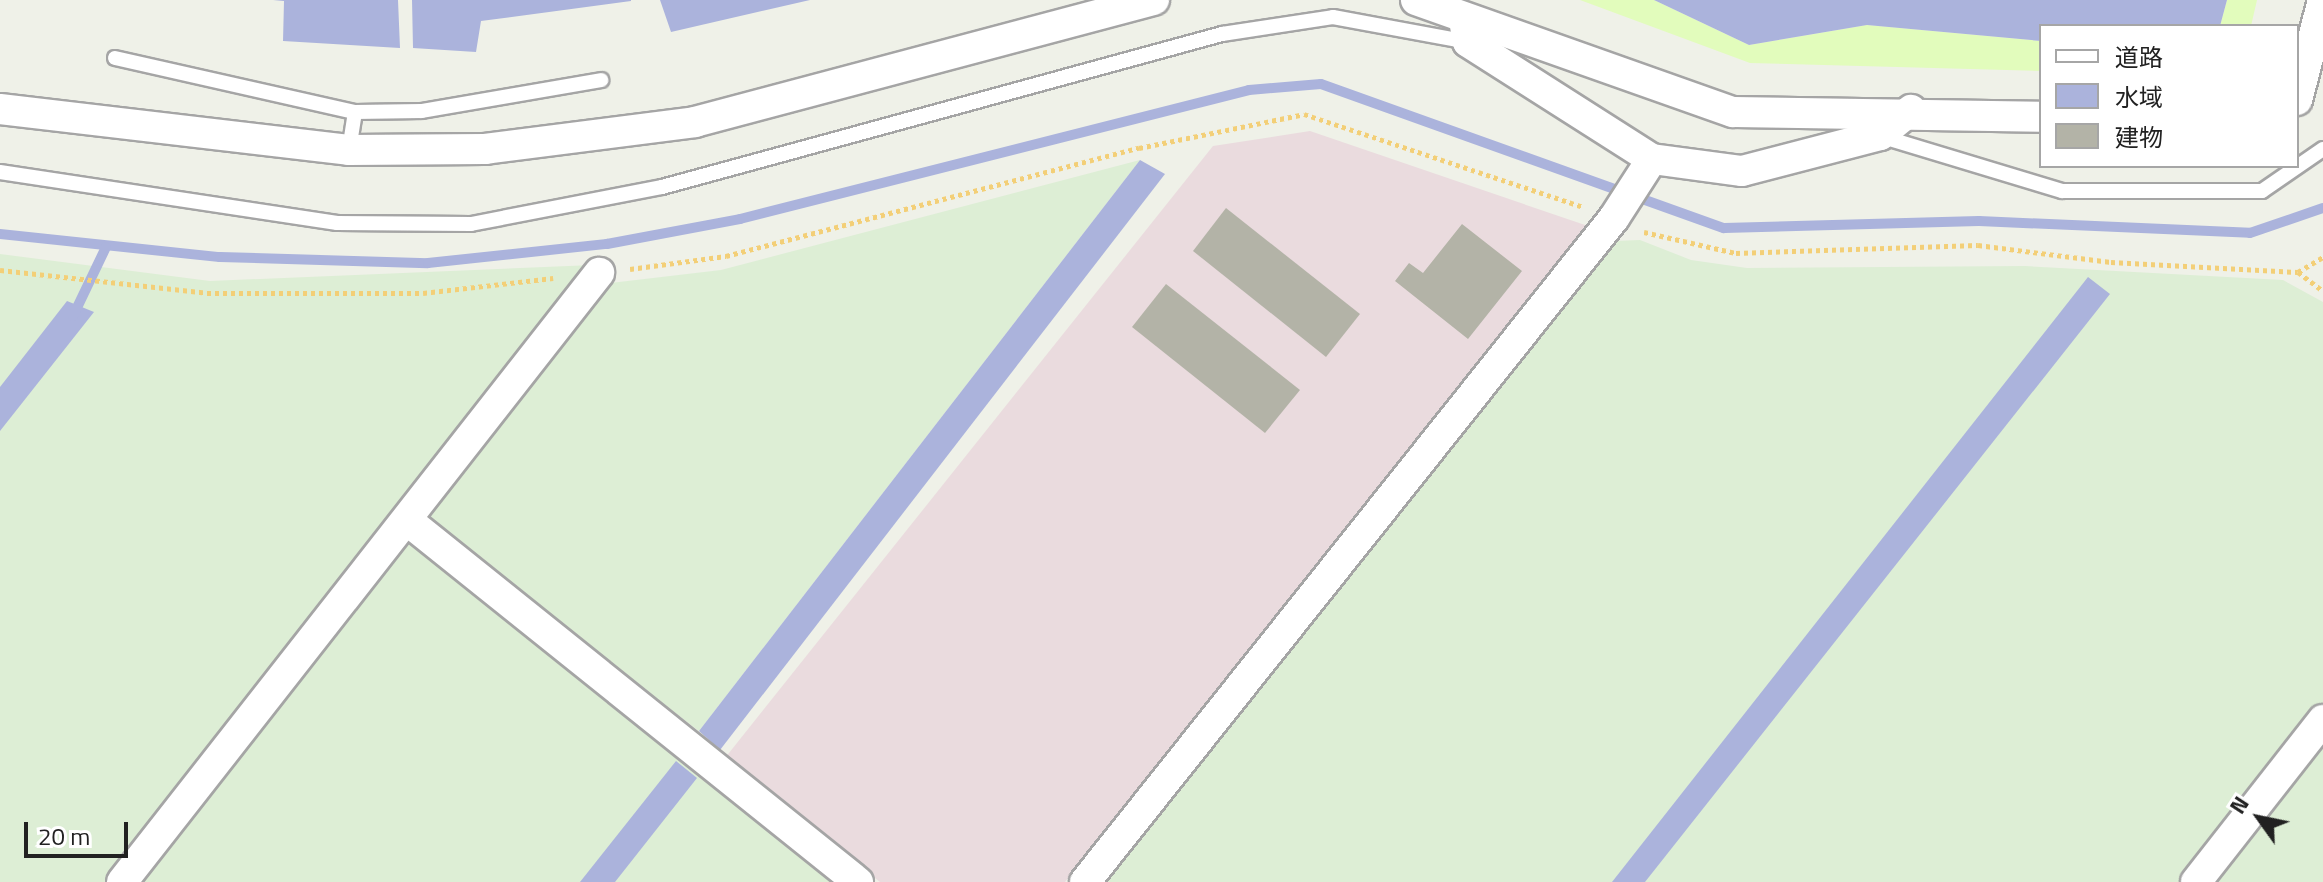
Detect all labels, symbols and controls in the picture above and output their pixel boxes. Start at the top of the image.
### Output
legend [2039,24,2299,168]
text: 道路 [2115,39,2163,75]
text: 水域 [2115,79,2163,115]
text: 建物 [2115,119,2163,155]
north arrow [2219,778,2299,858]
text: N [2220,789,2257,821]
scale bar [28,806,132,856]
text: 20 m [38,818,90,854]

